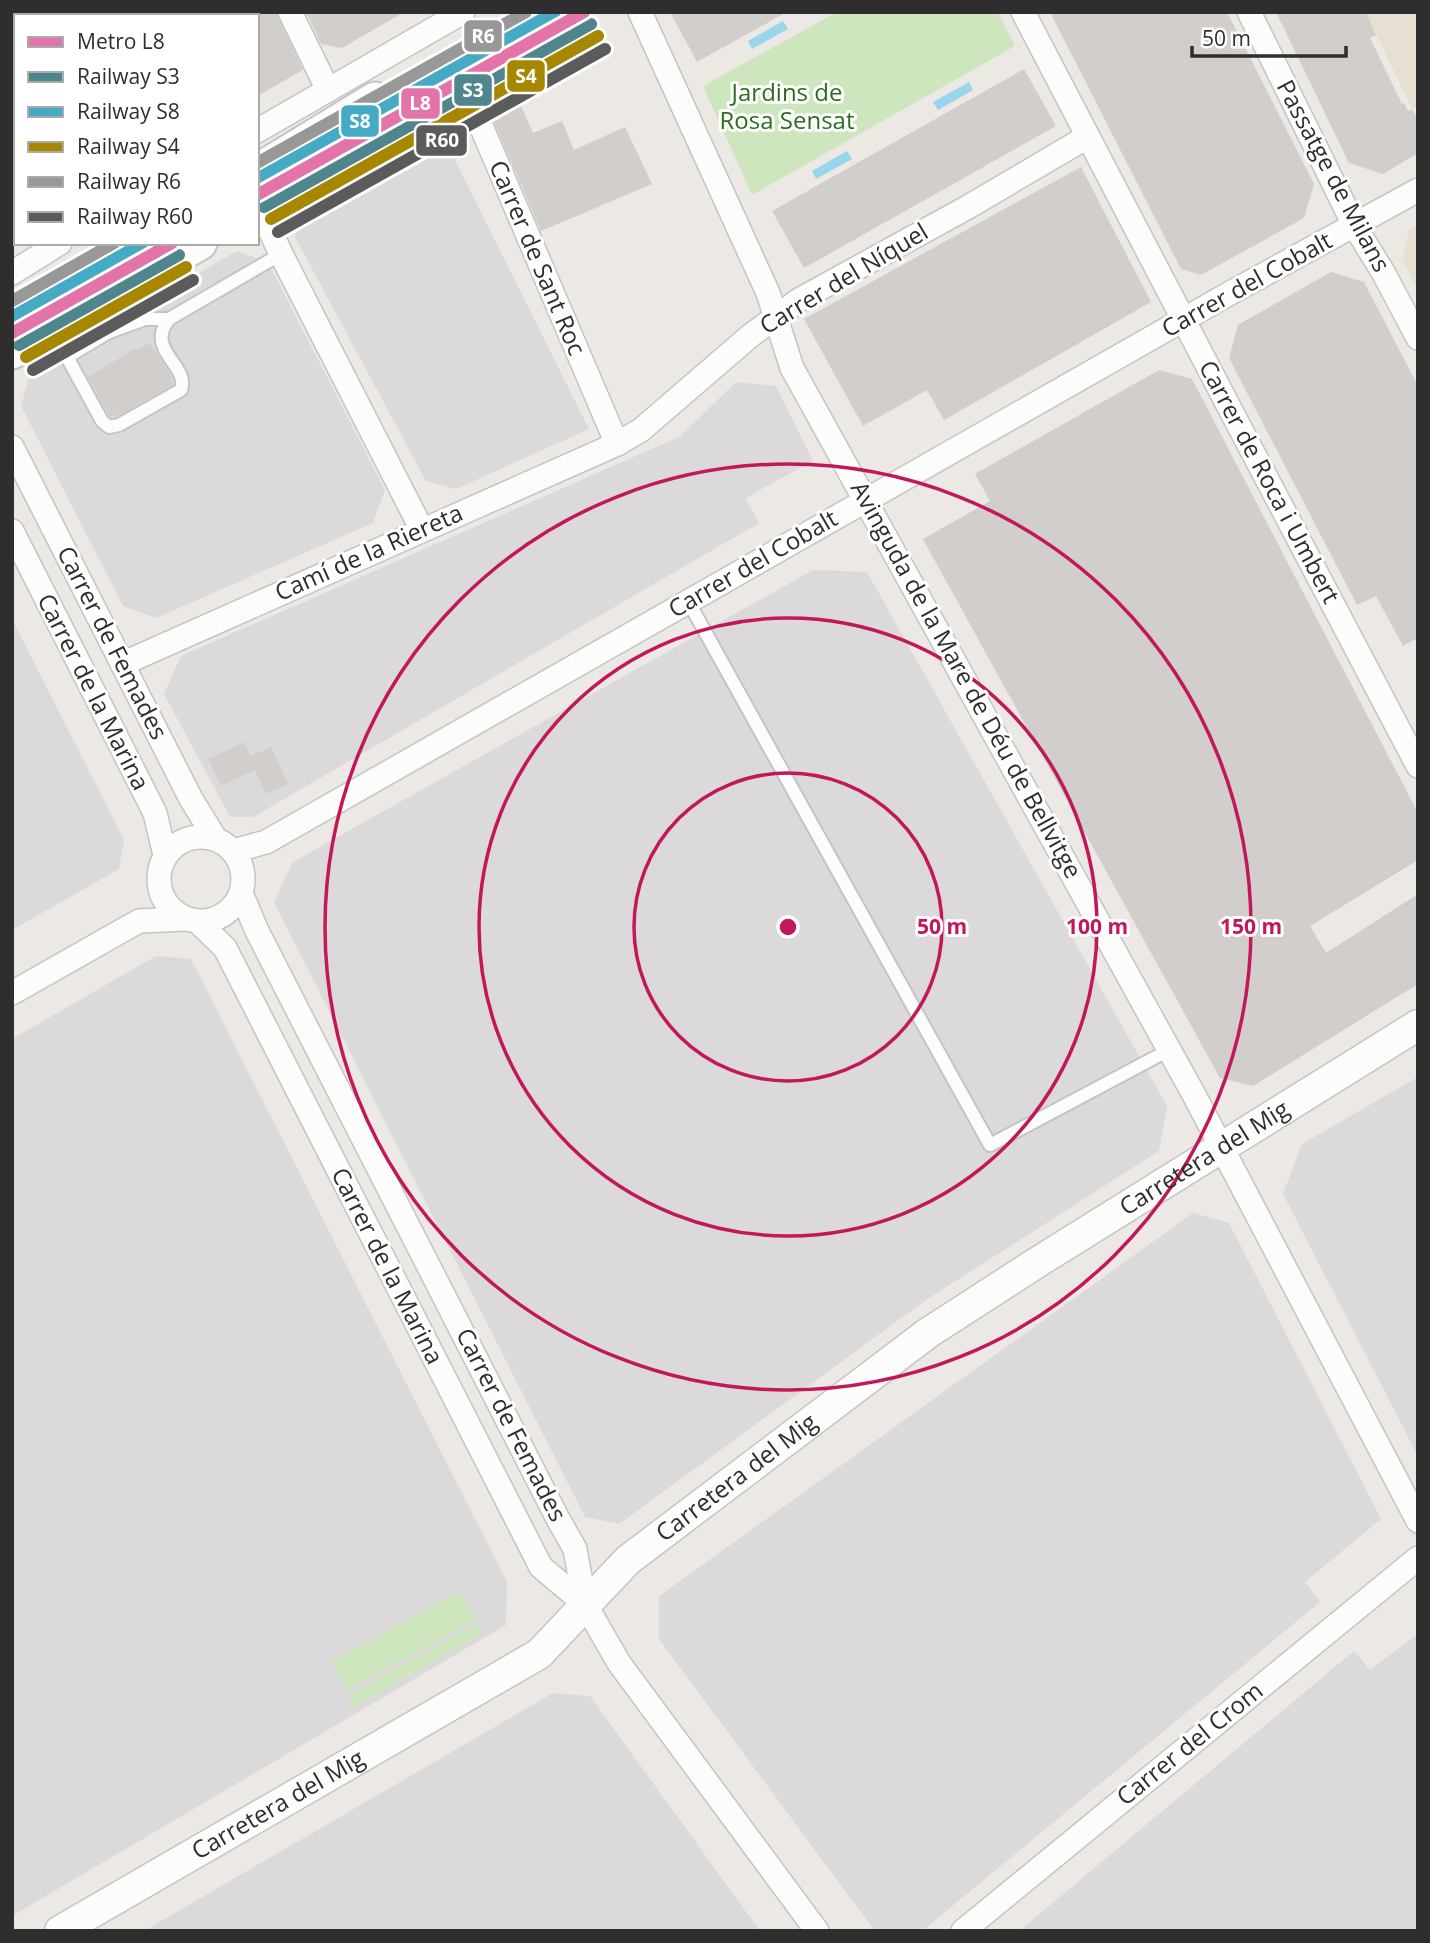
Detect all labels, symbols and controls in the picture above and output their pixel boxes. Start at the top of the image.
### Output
legend [14,14,259,245]
scale bar [1192,14,1346,58]
line badge: R6 [463,19,503,53]
text: R6 [471,23,495,49]
text: 50 m [1202,24,1251,52]
text: Metro L8 [77,27,165,55]
line badge: S4 [506,59,546,93]
text: Railway S3 [77,62,180,90]
text: S4 [515,63,537,89]
line badge: S3 [453,73,493,107]
street label: Passatge de Milans [1270,74,1399,277]
park label: Jardins de Rosa Sensat [720,75,854,136]
text: S3 [462,77,484,103]
line badge: L8 [400,87,441,120]
text: L8 [409,90,431,116]
text: Railway S8 [77,97,180,125]
line badge: S8 [340,104,380,138]
text: S8 [349,108,371,134]
line badge: R60 [415,124,468,157]
text: R60 [425,127,459,153]
text: Railway S4 [77,132,180,160]
street label: Carrer de Sant Roc [482,155,594,360]
text: Railway R6 [77,167,181,195]
text: Railway R60 [77,202,193,230]
street label: Carrer del Níquel [753,214,934,341]
street label: Carrer del Cobalt [1155,223,1337,344]
street label: Carrer de Roca i Umbert [1192,354,1348,609]
street label: Avinguda de la Mare de Déu de Bellvitge [844,475,1091,884]
street label: Camí de la Riereta [269,495,468,608]
street label: Carrer del Cobalt [662,501,843,625]
street label: Carrer de Femades [50,540,176,745]
street label: Carrer de la Marina [30,587,158,795]
text: 50 m [917,912,967,940]
text: 100 m [1066,912,1128,940]
text: 150 m [1220,912,1282,940]
centre of rings [776,915,800,939]
street label: Carretera del Mig [1112,1092,1295,1222]
street label: Carrer de la Marina [324,1161,452,1369]
street label: Carrer de Femades [449,1322,575,1527]
street label: Carretera del Mig [648,1405,823,1548]
street label: Carrer del Crom [1109,1673,1269,1812]
street label: Carretera del Mig [185,1741,370,1866]

